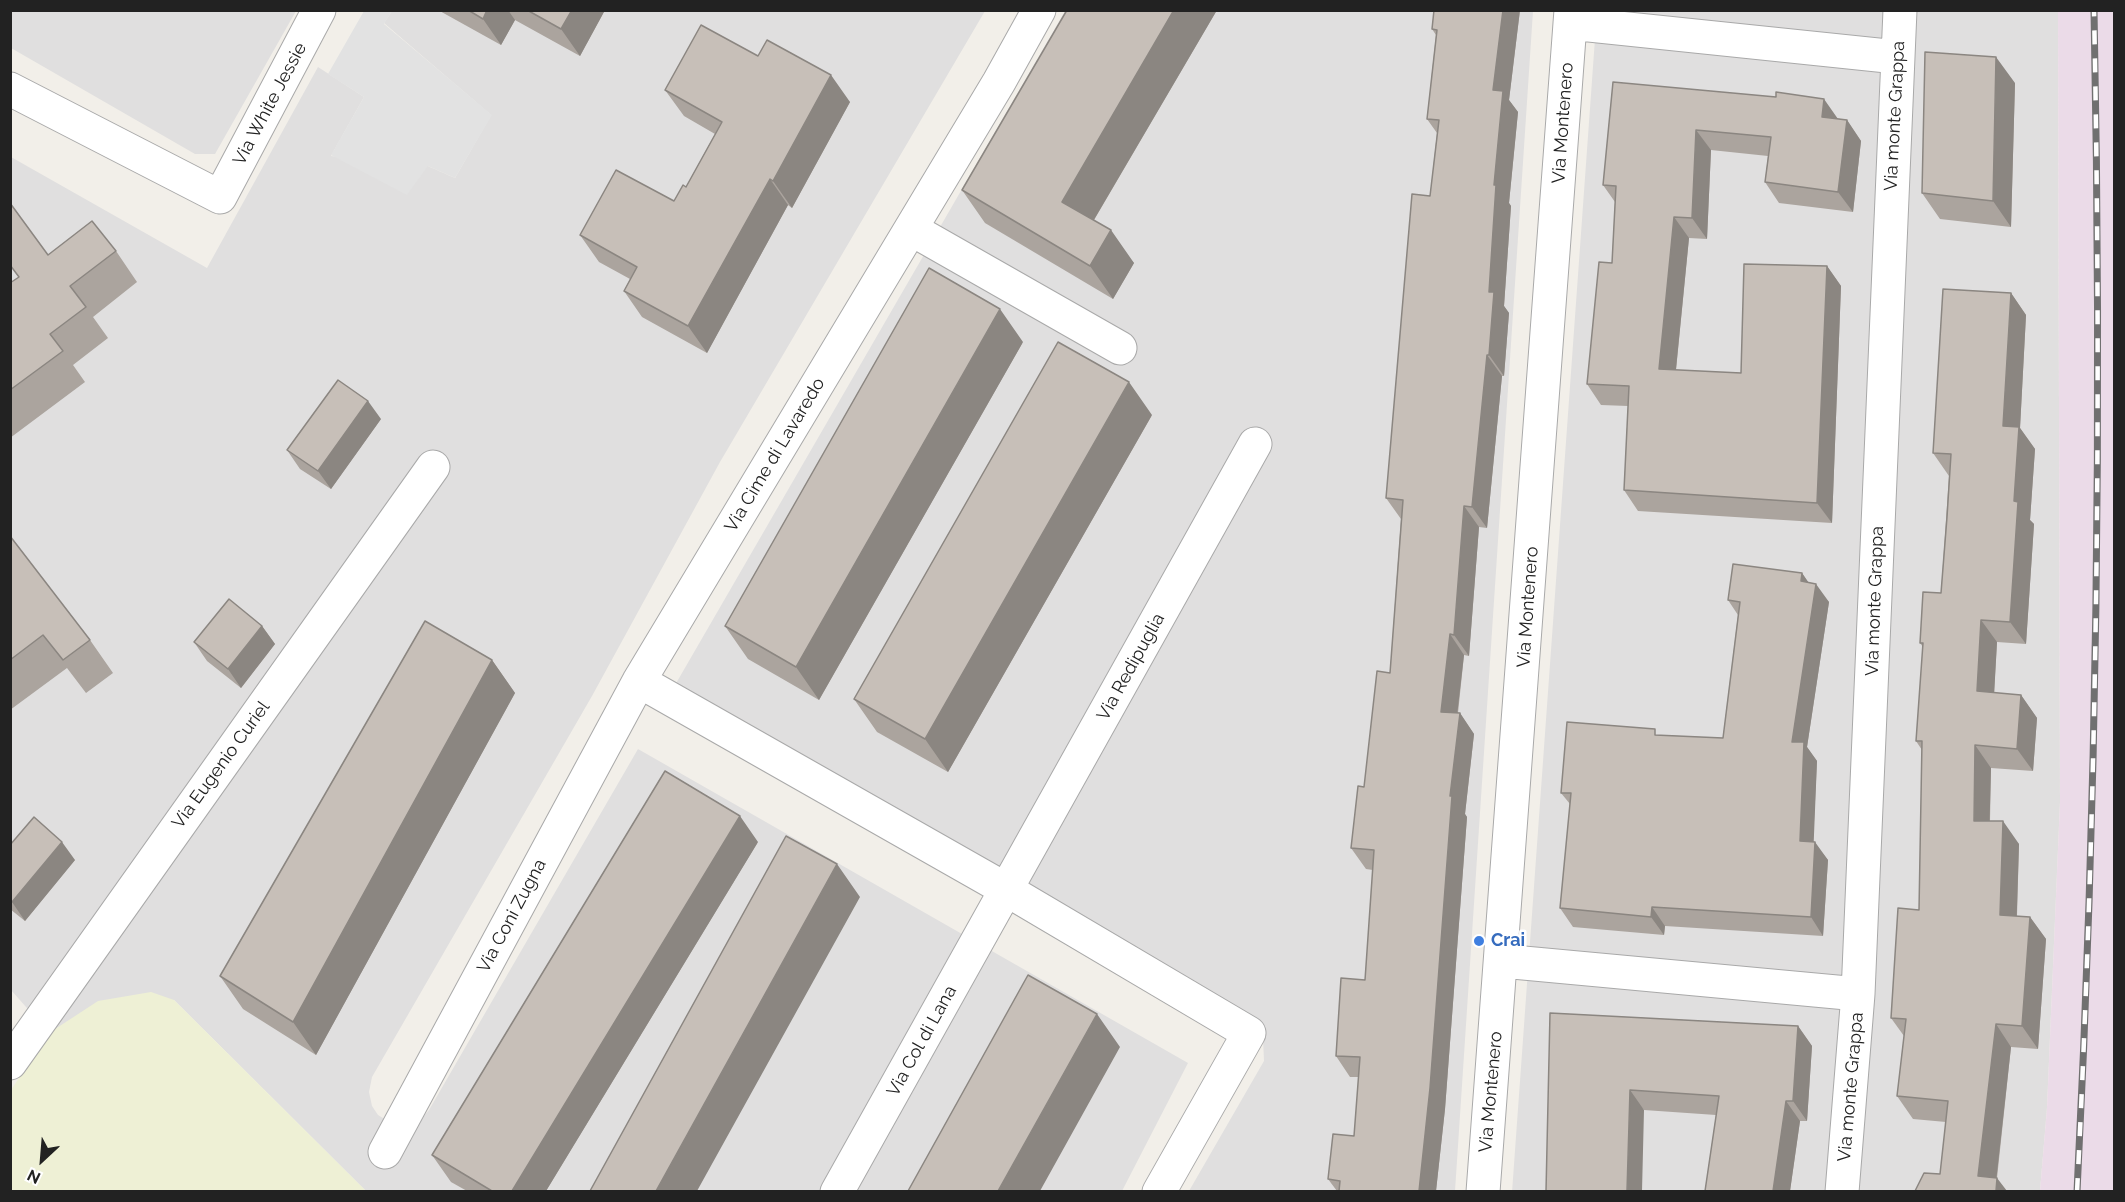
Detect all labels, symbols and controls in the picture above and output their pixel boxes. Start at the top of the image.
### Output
street label: Via White Jessie [229,39,311,169]
street label: Via monte Grappa [1880,40,1910,192]
street label: Via Montenero [1548,62,1578,184]
street label: Via Cime di Lavaredo [720,374,830,536]
street label: Via monte Grappa [1862,526,1888,676]
street label: Via Montenero [1513,546,1543,668]
street label: Via Redipuglia [1093,610,1169,724]
street label: Via Eugenio Curiel [168,697,274,833]
street label: Via Coni Zugna [473,855,551,977]
place label: Crai [1491,930,1525,952]
marker: Crai [1472,934,1486,948]
street label: Via Col di Lana [883,982,961,1100]
street label: Via monte Grappa [1834,1011,1868,1163]
street label: Via Montenero [1475,1031,1507,1153]
north arrow [12,1130,72,1190]
text: N [24,1165,44,1188]

